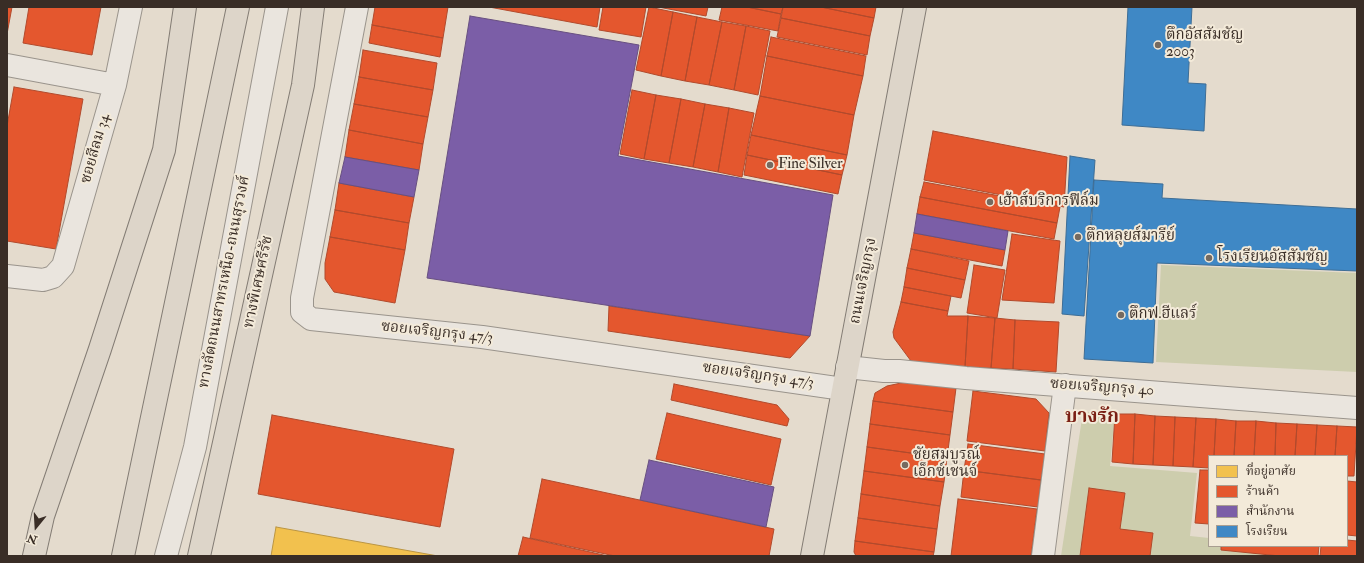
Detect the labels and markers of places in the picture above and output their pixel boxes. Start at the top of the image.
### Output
place label: ตึกอัสสัมชัญ 2003 [1166,27,1243,62]
marker: ตึกอัสสัมชัญ 2003 [1153,40,1163,50]
place label: Fine Silver [778,156,843,174]
marker: Fine Silver [765,160,775,170]
place label: เฮ้าส์บริการฟิล์ม [998,193,1099,211]
marker: เฮ้าส์บริการฟิล์ม [985,197,995,207]
place label: ตึกหลุยส์มารีย์ [1086,228,1175,246]
marker: ตึกหลุยส์มารีย์ [1073,232,1083,242]
place label: โรงเรียนอัสสัมชัญ [1217,249,1328,267]
marker: โรงเรียนอัสสัมชัญ [1204,253,1214,263]
place label: ตึกฟ.ฮีแลร์ [1129,306,1196,324]
marker: ตึกฟ.ฮีแลร์ [1116,310,1126,320]
place label: ชัยสมบูรณ์ เอ็กซ์เชนจ์ [913,447,980,482]
marker: ชัยสมบูรณ์ เอ็กซ์เชนจ์ [900,460,910,470]

